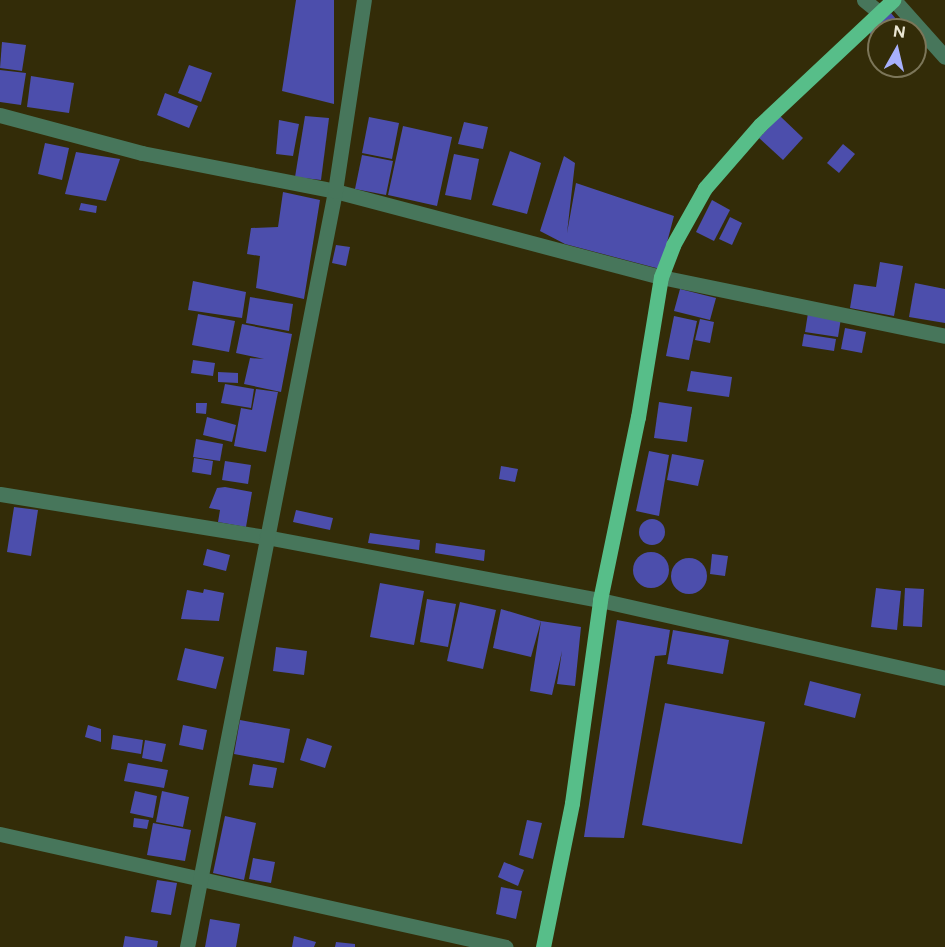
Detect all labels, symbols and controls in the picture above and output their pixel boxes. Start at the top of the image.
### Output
north arrow [867,18,927,78]
text: N [892,21,907,42]

